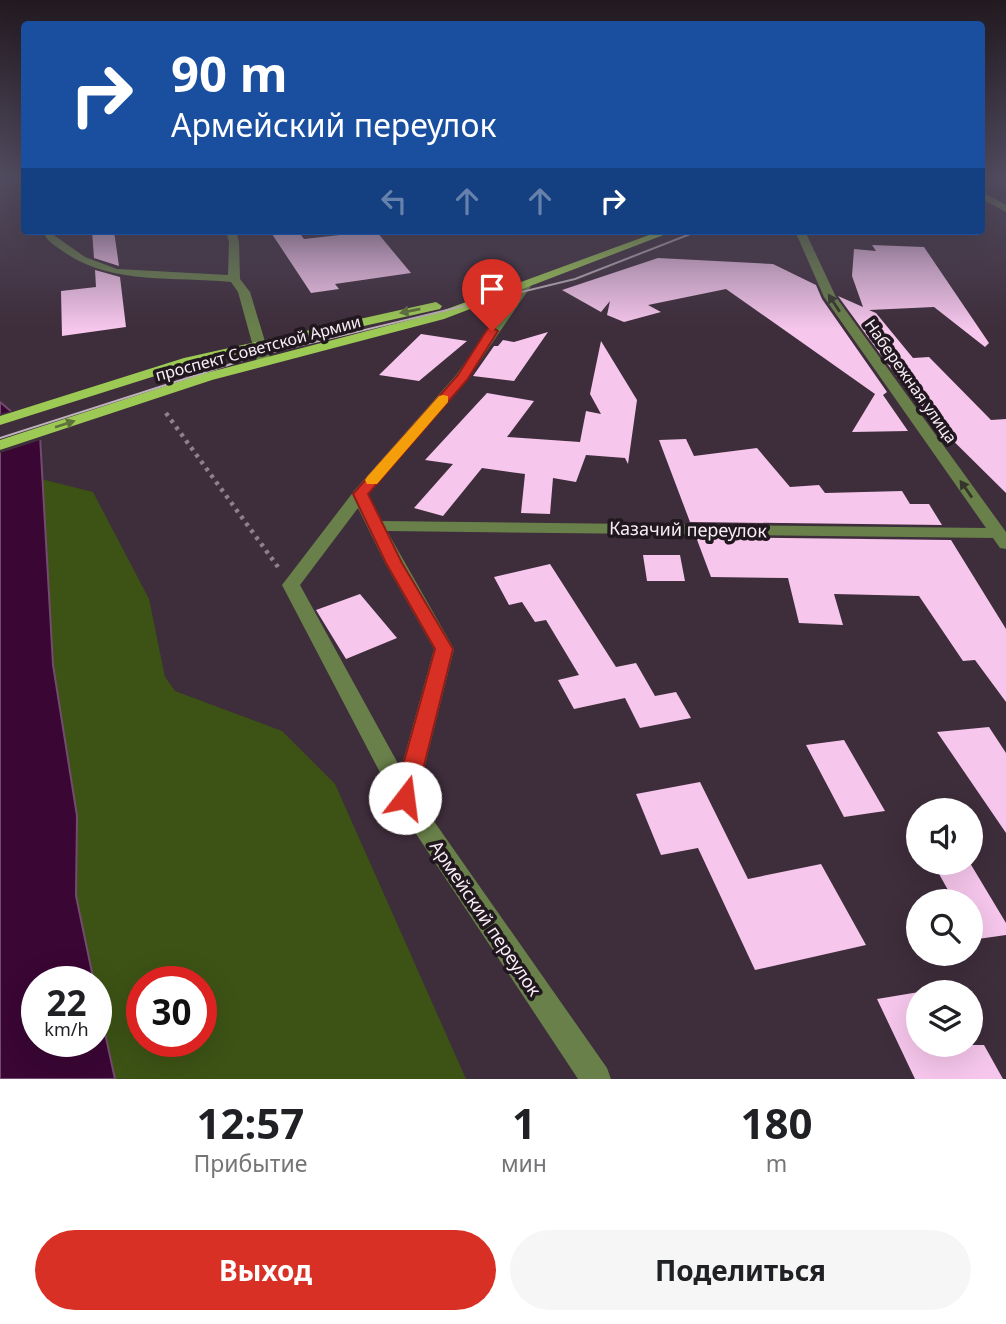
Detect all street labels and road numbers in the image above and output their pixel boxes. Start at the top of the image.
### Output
street label: проспект Советской Армии [153,310,363,386]
street label: Набережная улица [860,314,962,448]
street label: Казачий переулок [609,516,768,542]
street label: Армейский переулок [425,835,547,1001]

